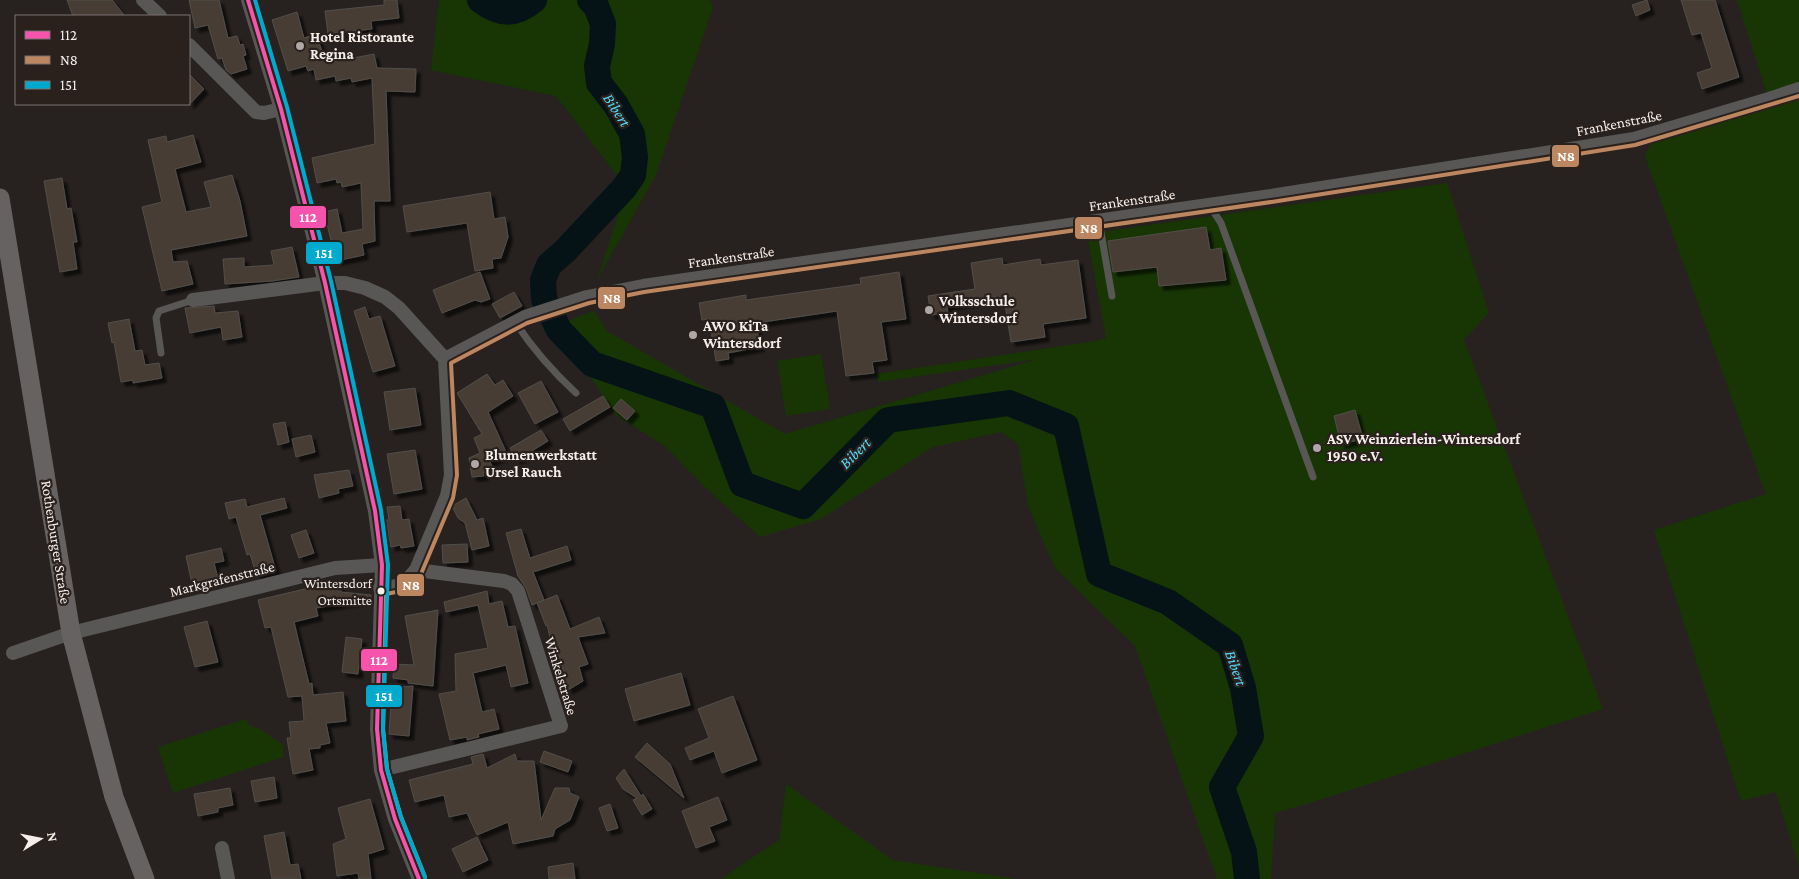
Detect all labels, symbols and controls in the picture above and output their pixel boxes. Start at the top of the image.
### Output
legend [15,15,190,105]
text: 112 [60,27,77,43]
place label: Hotel Ristorante Regina [310,29,414,62]
marker: Hotel Ristorante Regina [294,40,306,52]
text: N8 [60,52,78,68]
text: 151 [60,77,77,93]
water label: Bibert [600,90,634,130]
street label: Frankenstraße [1575,107,1664,139]
line badge: N8 [1551,144,1580,168]
text: N8 [1557,148,1575,164]
street label: Frankenstraße [1088,186,1177,214]
line badge: 112 [289,205,327,229]
text: 112 [299,209,317,225]
line badge: N8 [1074,216,1103,240]
text: N8 [1080,220,1098,236]
line badge: 151 [305,241,343,265]
street label: Frankenstraße [687,243,776,271]
text: 151 [315,245,333,261]
line badge: N8 [597,286,626,310]
text: N8 [603,290,621,306]
place label: Volksschule Wintersdorf [938,293,1018,326]
marker: Volksschule Wintersdorf [923,304,935,316]
place label: AWO KiTa Wintersdorf [702,318,782,351]
marker: AWO KiTa Wintersdorf [687,329,699,341]
place label: ASV Weinzierlein-Wintersdorf 1950 e.V. [1326,431,1521,464]
water label: Bibert [836,434,874,472]
marker: ASV Weinzierlein-Wintersdorf 1950 e.V. [1311,442,1323,454]
place label: Blumenwerkstatt Ursel Rauch [485,447,598,480]
marker: Blumenwerkstatt Ursel Rauch [469,458,481,470]
street label: Rothenburger Straße [37,479,74,605]
street label: Markgrafenstraße [168,558,277,601]
line badge: N8 [396,573,425,597]
place label: Wintersdorf Ortsmitte [304,575,373,608]
text: N8 [402,577,420,593]
marker: Wintersdorf Ortsmitte [376,586,386,596]
street label: Winkelstraße [542,635,581,717]
line badge: 112 [360,648,398,672]
water label: Bibert [1222,648,1250,688]
text: 112 [370,652,388,668]
line badge: 151 [365,684,403,708]
text: 151 [375,688,393,704]
north arrow [15,814,65,864]
text: N [44,831,62,843]

